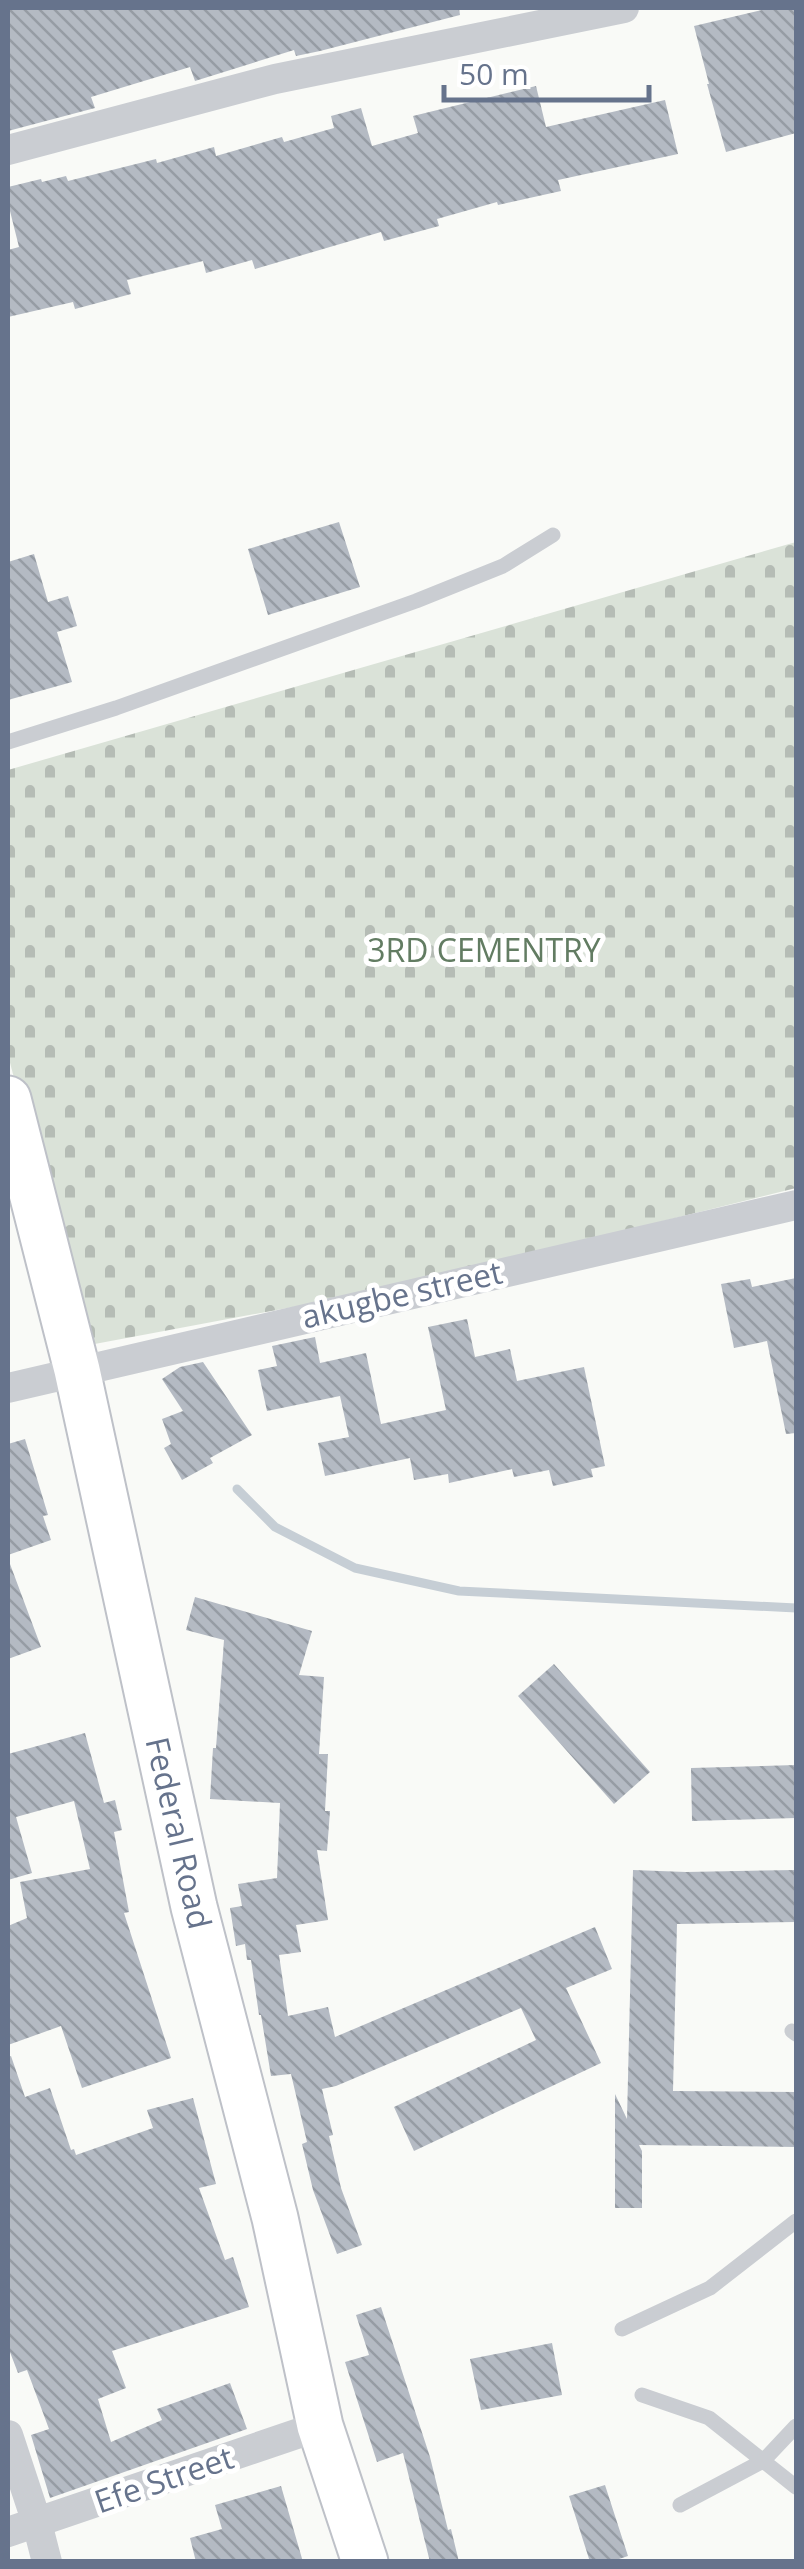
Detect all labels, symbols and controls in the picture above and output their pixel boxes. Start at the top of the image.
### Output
scale bar [444,40,649,102]
text: 50 m [459,53,529,94]
park label: 3RD CEMENTRY [367,928,601,971]
street label: akugbe street [297,1250,506,1337]
street label: Federal Road [137,1733,222,1933]
street label: Efe Street [88,2435,239,2522]

